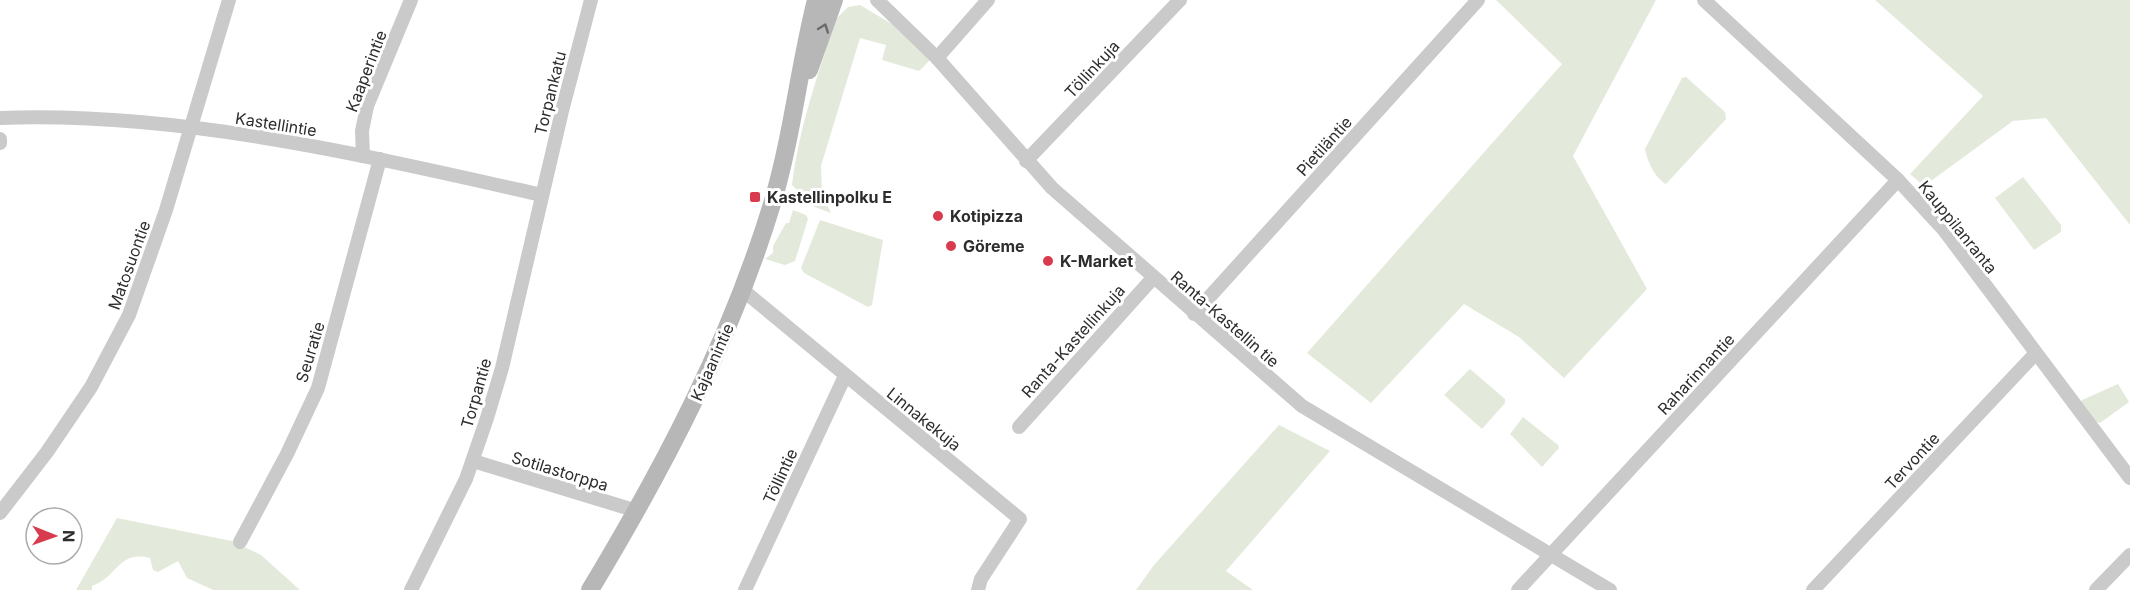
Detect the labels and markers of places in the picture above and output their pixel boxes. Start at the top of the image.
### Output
place label: Kastellinpolku E [767,187,892,207]
marker: Kastellinpolku E [748,190,762,204]
place label: Kotipizza [950,206,1023,226]
marker: Kotipizza [931,209,945,223]
place label: Göreme [963,236,1025,256]
marker: Göreme [944,239,958,253]
place label: K-Market [1060,251,1133,271]
marker: K-Market [1041,254,1055,268]

